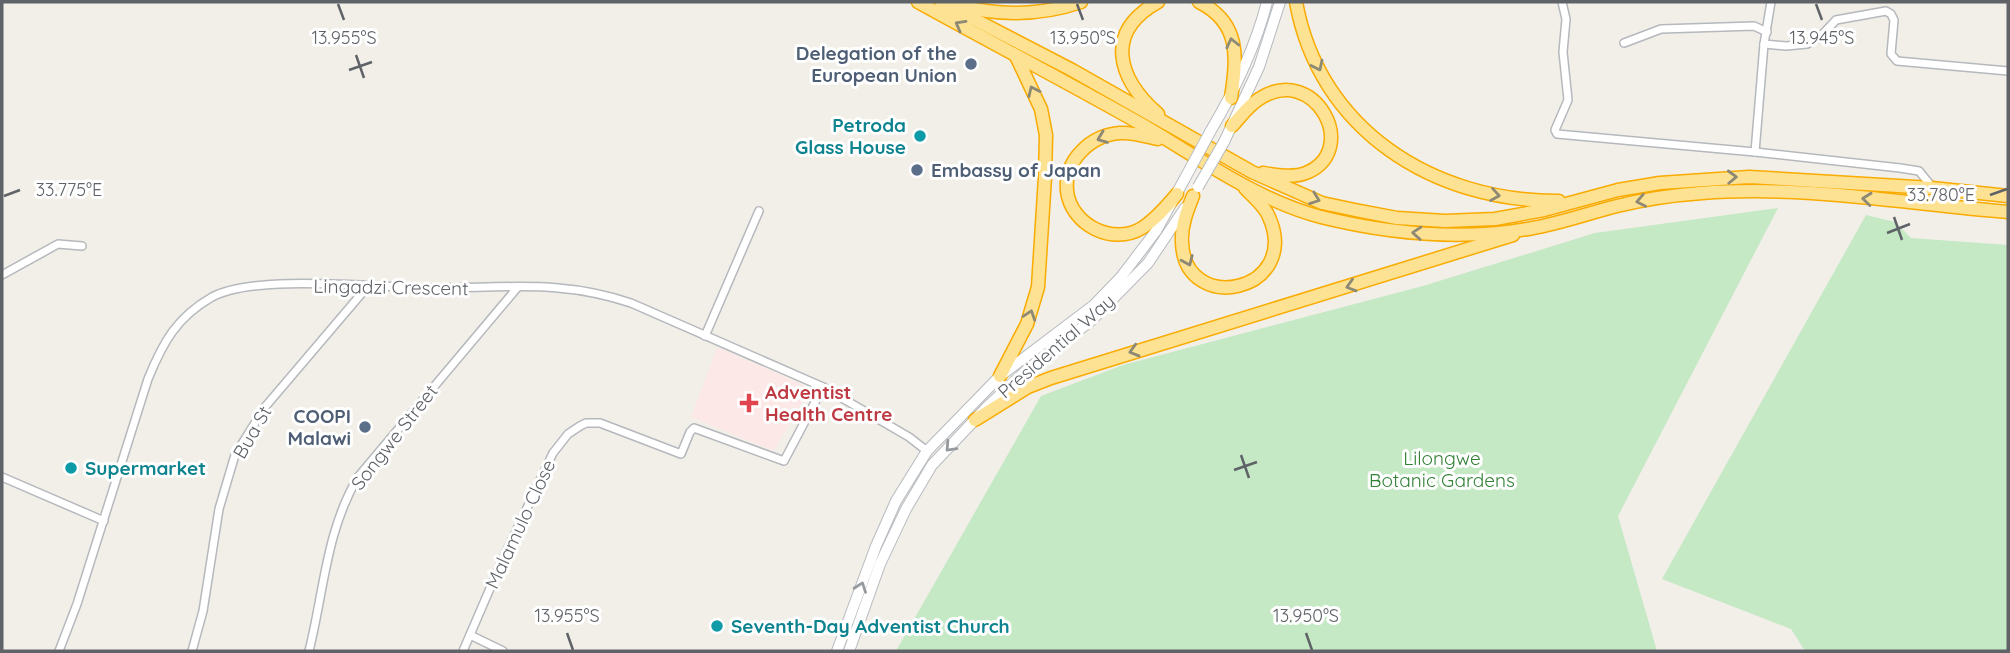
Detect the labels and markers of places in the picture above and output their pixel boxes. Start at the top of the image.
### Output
place label: Delegation of the European Union [796,41,957,87]
marker: Delegation of the European Union [963,56,979,72]
place label: Petroda Glass House [795,113,906,159]
marker: Petroda Glass House [912,128,928,144]
place label: Embassy of Japan [931,158,1101,182]
marker: Embassy of Japan [909,162,925,178]
place label: Adventist Health Centre [765,380,892,426]
marker: Adventist Health Centre [739,393,759,413]
place label: COOPI Malawi [287,404,351,450]
marker: COOPI Malawi [357,419,373,435]
place label: Supermarket [85,456,206,480]
marker: Supermarket [63,460,79,476]
place label: Seventh-Day Adventist Church [731,614,1010,638]
marker: Seventh-Day Adventist Church [709,618,725,634]

